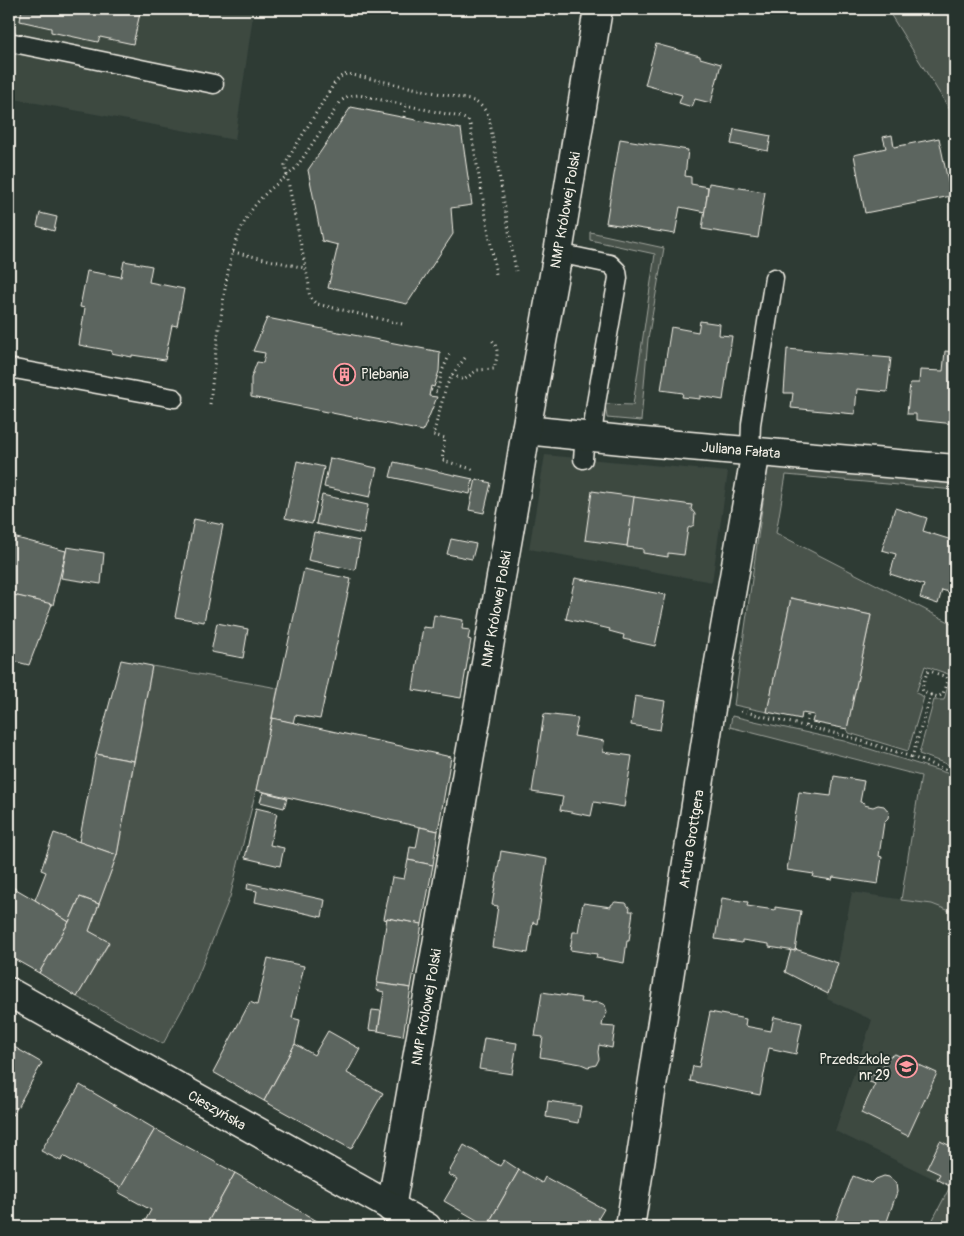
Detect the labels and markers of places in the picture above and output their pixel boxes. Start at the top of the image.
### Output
building icon: Plebania [333,362,357,386]
place label: Plebania [361,366,409,383]
place label: Przedszkole nr 29 [819,1051,890,1084]
school or university icon: Przedszkole nr 29 [894,1055,918,1079]

